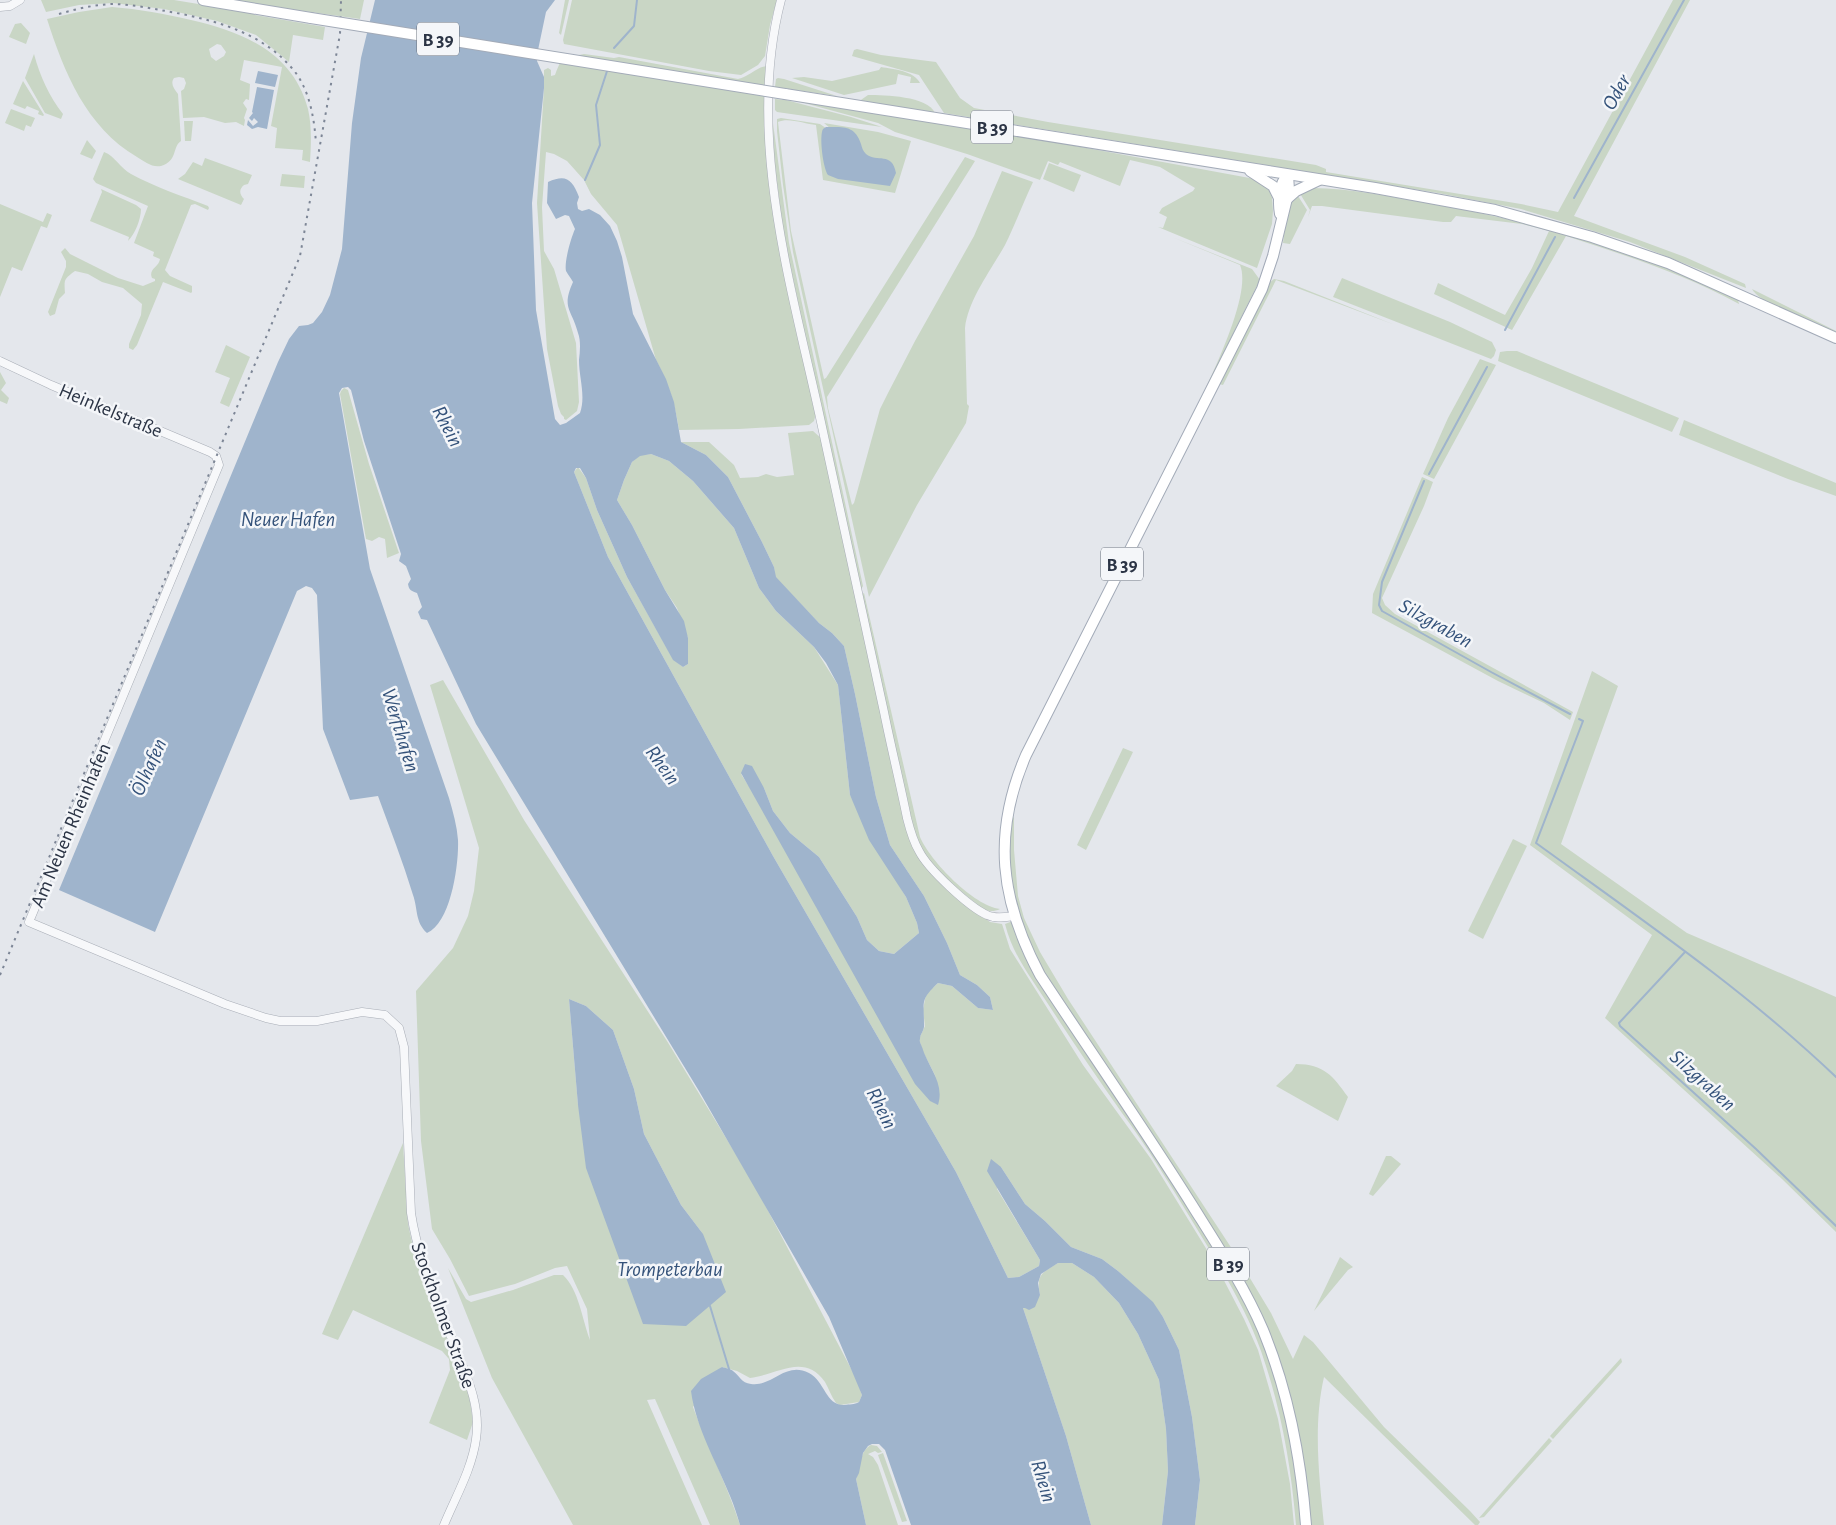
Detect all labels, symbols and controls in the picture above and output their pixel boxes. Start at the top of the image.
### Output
road number: B 39 [417,22,459,56]
water label: Oder [1598,70,1635,113]
road number: B 39 [971,110,1013,144]
street label: Heinkelstraße [56,380,165,442]
water label: Rhein [428,402,467,450]
water label: Neuer Hafen [241,509,335,530]
road number: B 39 [1101,548,1143,580]
water label: Silzgraben [1396,595,1476,652]
water label: Werfthafen [378,686,423,775]
water label: Ölhafen [126,735,170,799]
street label: Am Neuen Rheinhafen [27,740,115,911]
water label: Rhein [641,742,684,789]
water label: Silzgraben [1666,1046,1739,1115]
water label: Rhein [862,1084,901,1132]
street label: Stockholmer Straße [407,1240,479,1391]
road number: B 39 [1207,1248,1249,1280]
water label: Trompeterbau [617,1259,723,1281]
water label: Rhein [1027,1457,1060,1505]

